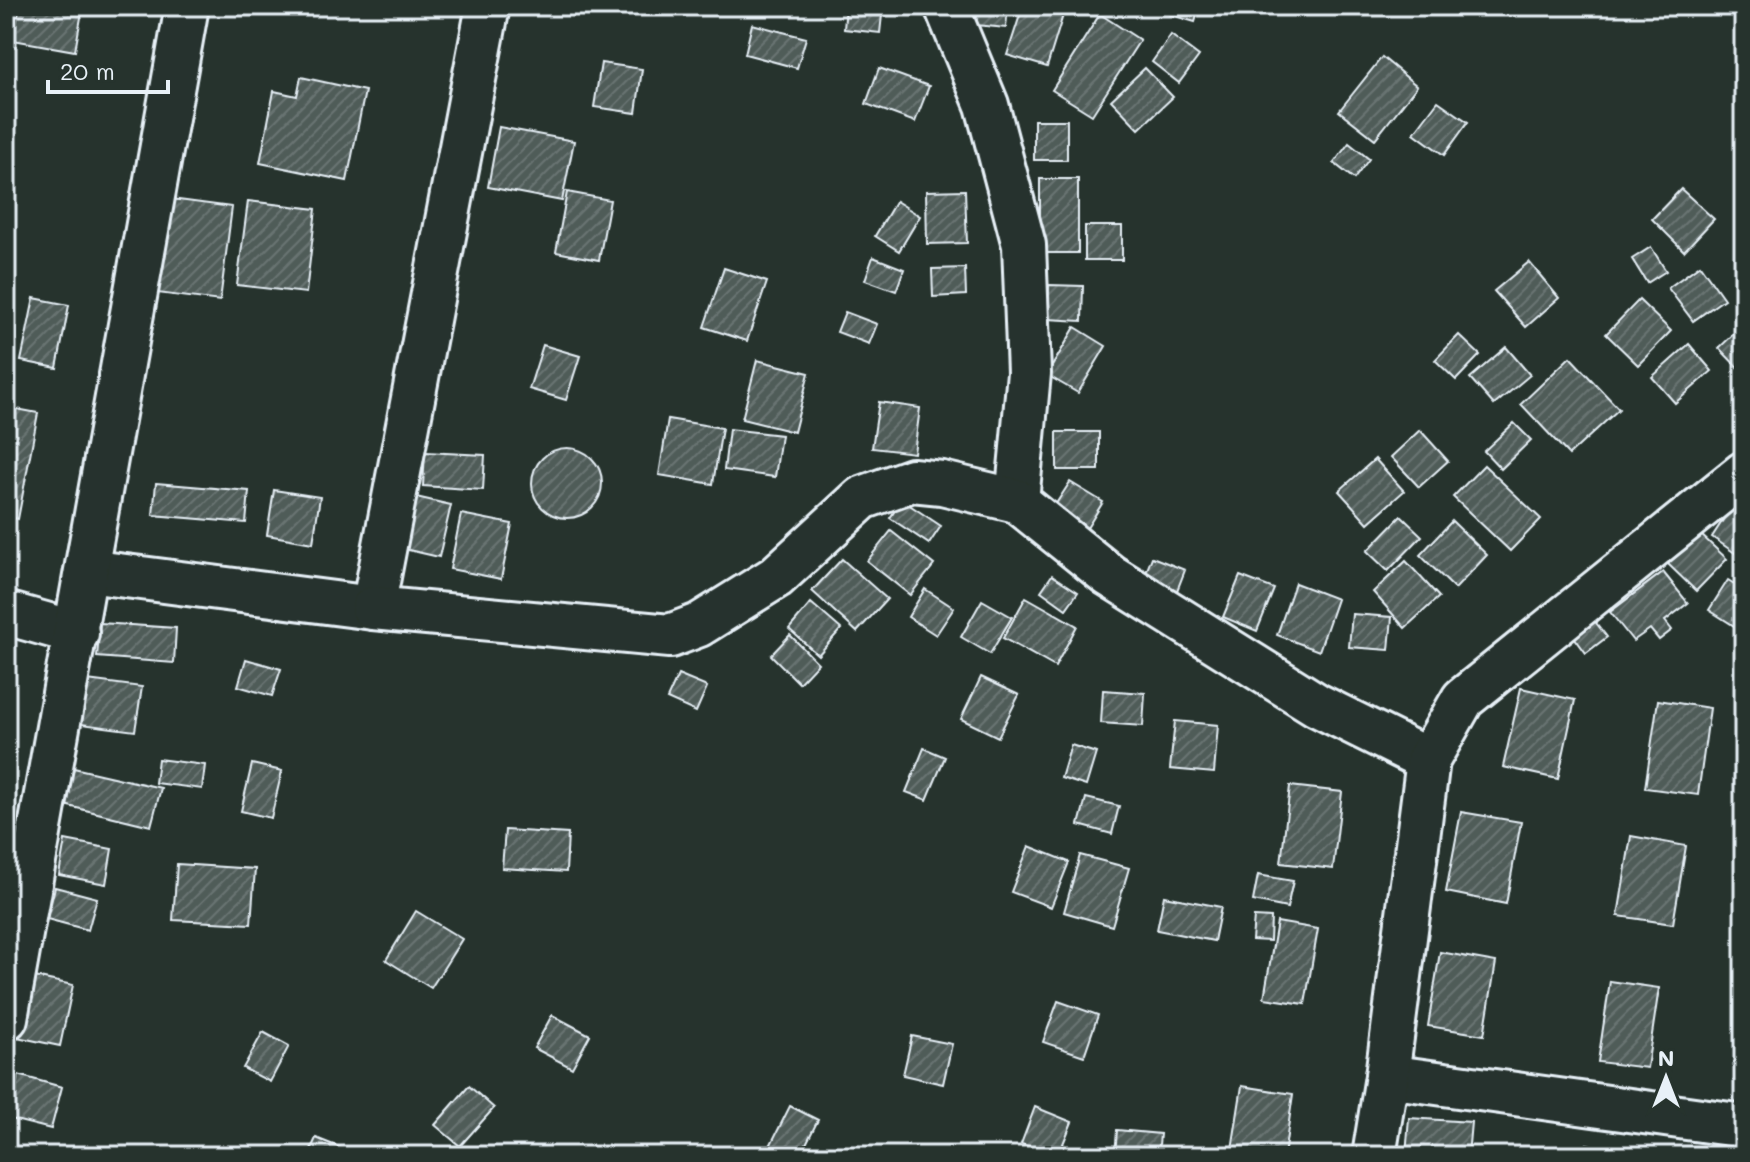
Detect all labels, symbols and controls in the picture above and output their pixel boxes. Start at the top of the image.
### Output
scale bar [48,44,168,94]
text: 20 m [60,55,115,86]
north arrow [1626,1038,1706,1118]
text: N [1658,1043,1674,1072]

